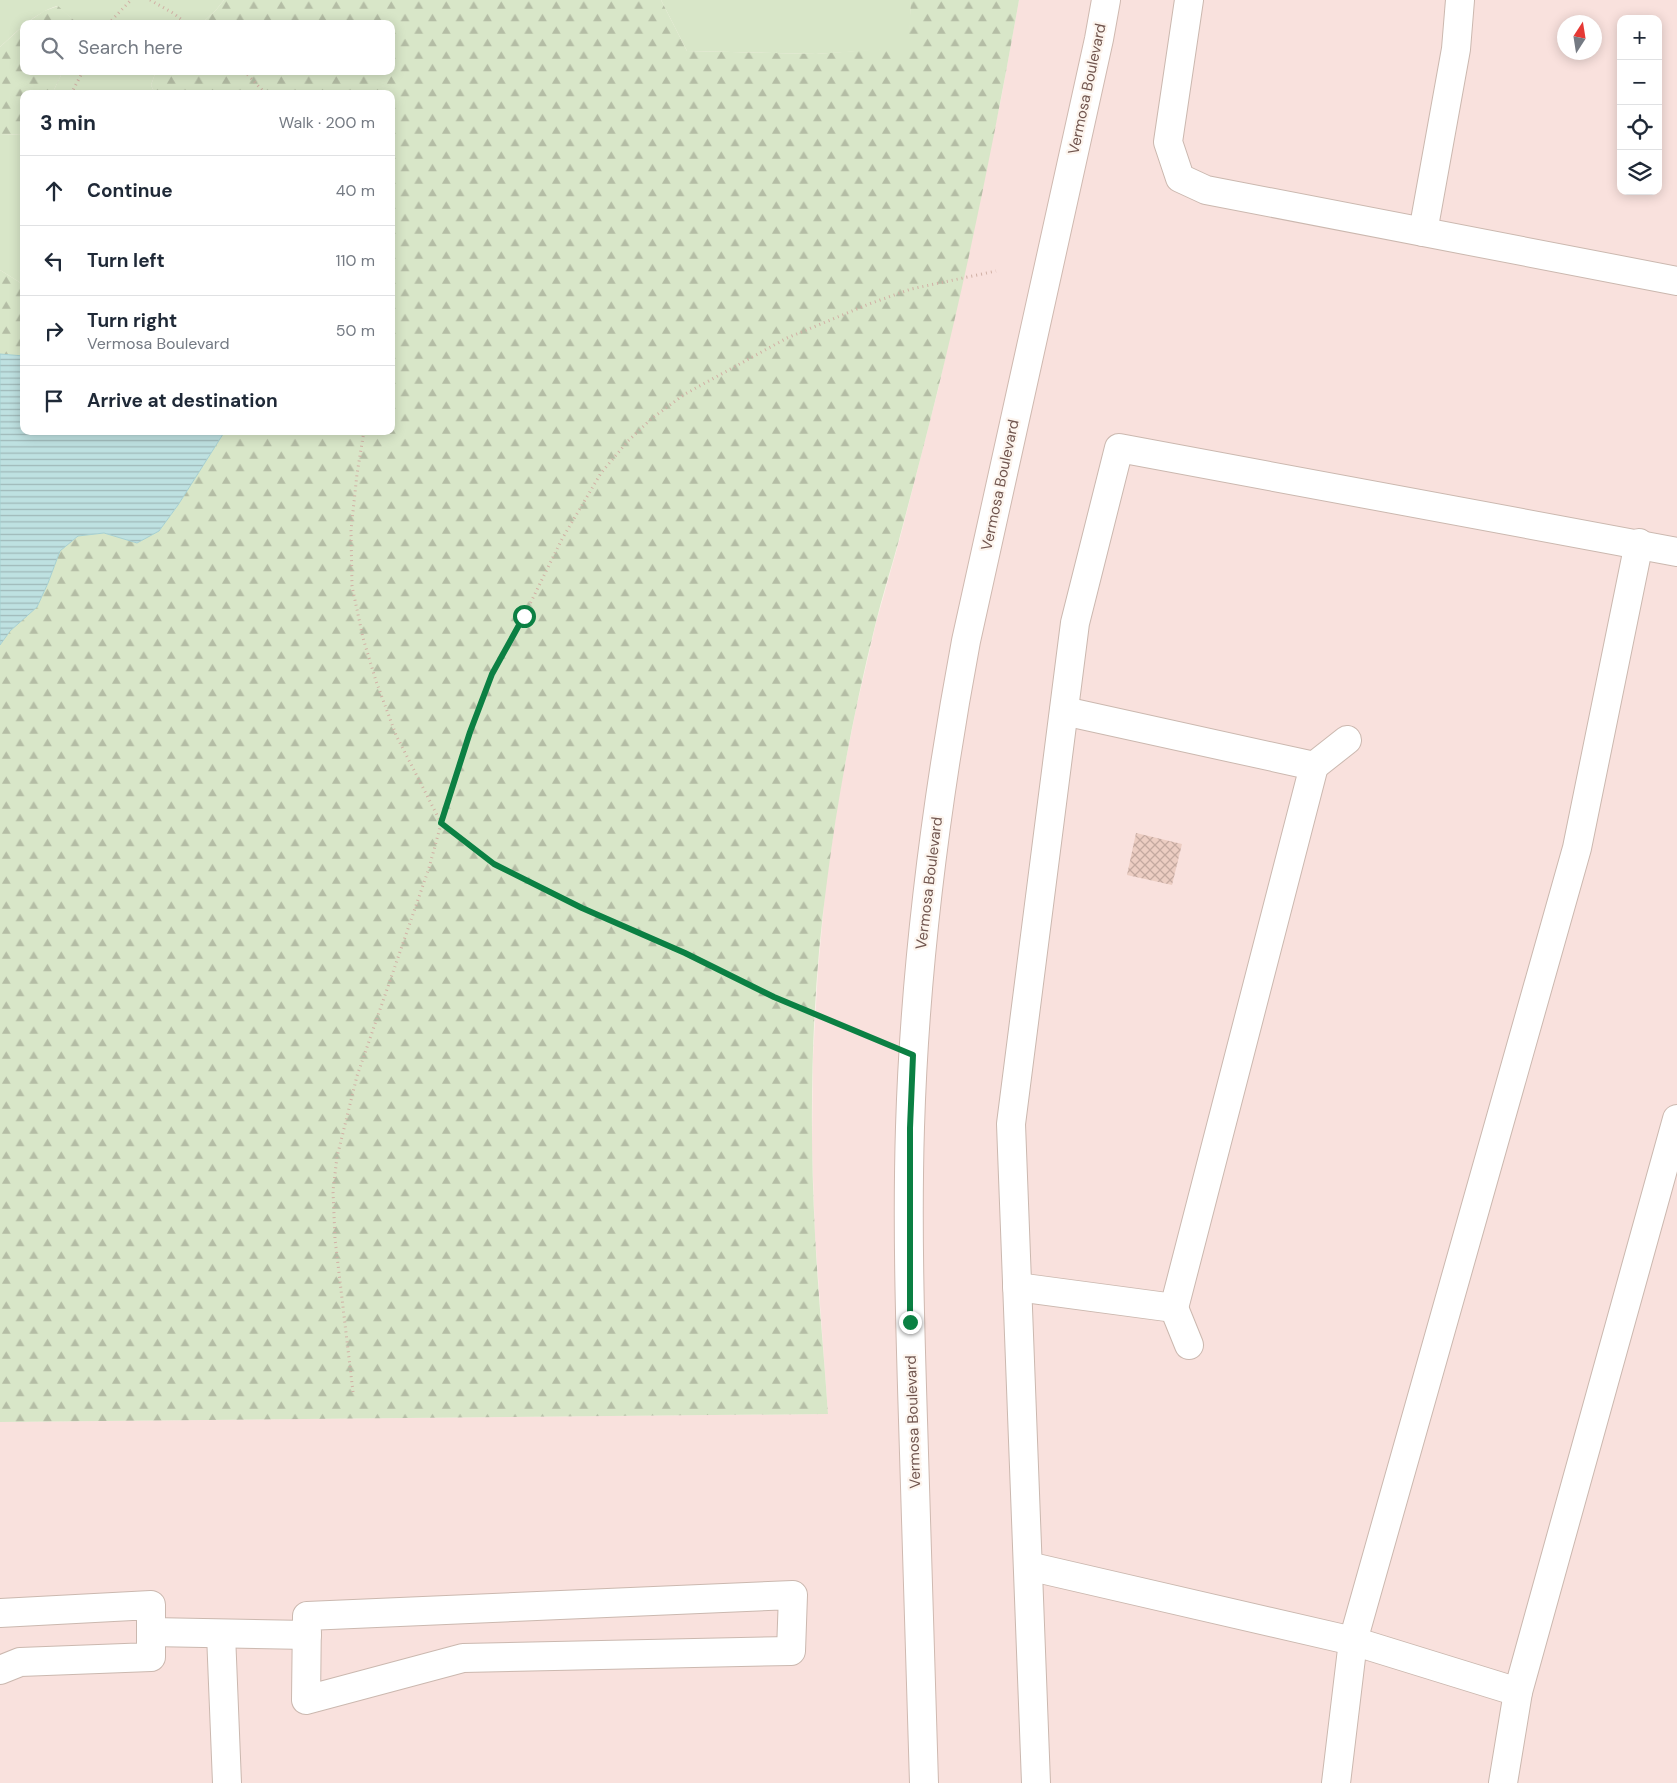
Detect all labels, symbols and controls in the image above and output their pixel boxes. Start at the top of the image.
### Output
north arrow [1557,15,1602,60]
map controls [1617,15,1662,195]
button: + [1617,15,1662,60]
search box [20,20,395,75]
street label: Vermosa Boulevard [1063,22,1111,156]
icon: search [38,34,66,62]
text: Search here [78,35,183,60]
button: − [1617,60,1662,105]
button: locate [1617,105,1662,150]
text: 3 min [40,109,96,137]
text: Walk · 200 m [279,112,375,133]
button: layers [1617,150,1662,195]
icon: ahead [40,177,68,205]
text: Continue [87,178,173,203]
text: 40 m [336,180,375,201]
icon: left [40,247,68,275]
text: Turn left [87,248,165,273]
text: 110 m [336,250,375,271]
text: Turn right [87,308,177,333]
icon: right [40,317,68,345]
text: 50 m [336,320,375,341]
text: Vermosa Boulevard [87,333,229,354]
icon: arrive [40,387,68,415]
text: Arrive at destination [87,388,278,413]
street label: Vermosa Boulevard [976,418,1024,552]
route start [513,605,536,628]
street label: Vermosa Boulevard [911,816,947,950]
route end [899,1311,922,1334]
street label: Vermosa Boulevard [901,1355,925,1489]

